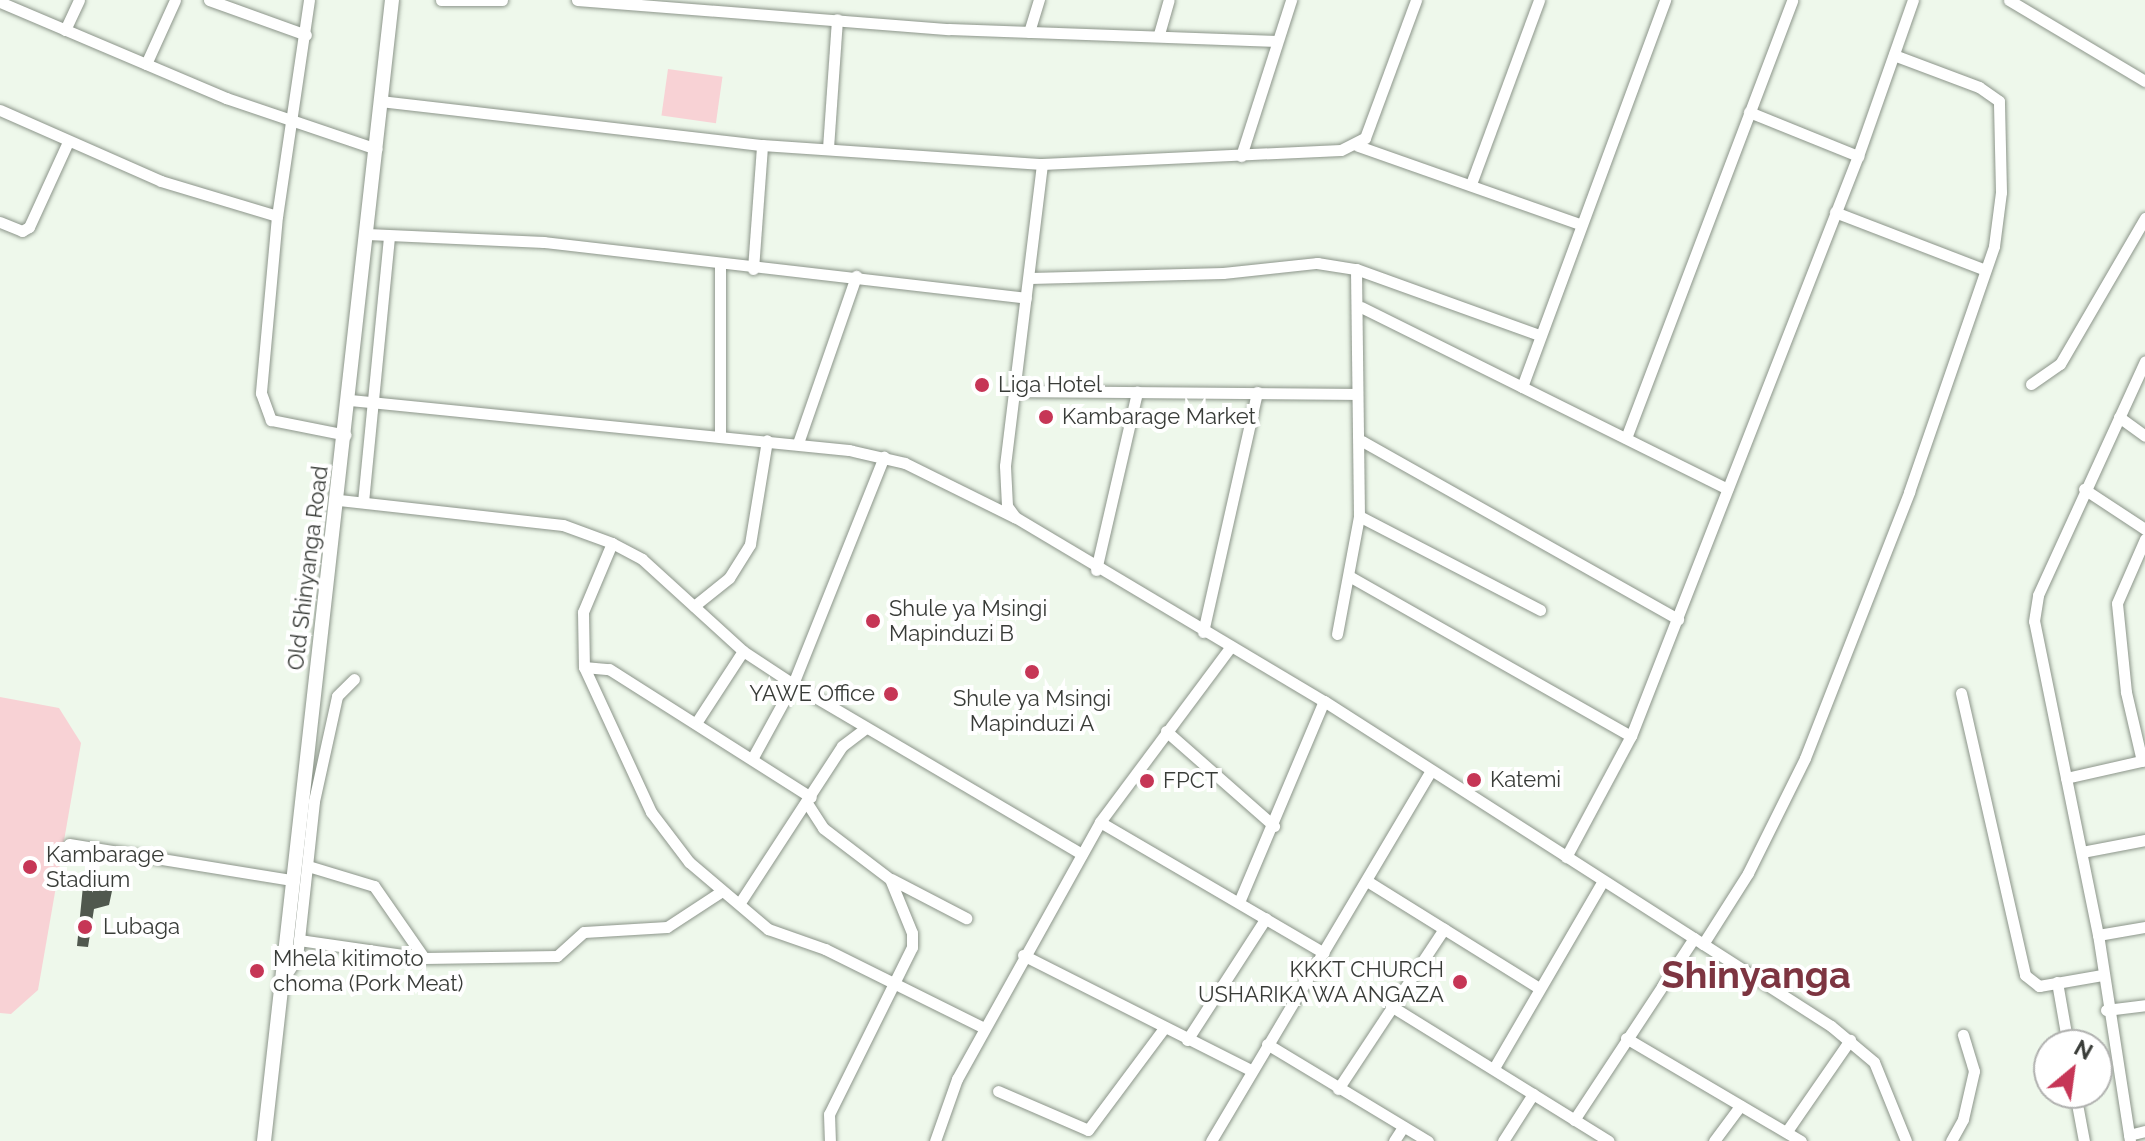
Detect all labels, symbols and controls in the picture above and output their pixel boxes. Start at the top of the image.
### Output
place label: Liga Hotel [998,372,1102,398]
marker: Liga Hotel [973,376,991,394]
place label: Kambarage Market [1062,404,1256,430]
marker: Kambarage Market [1037,408,1055,426]
street label: Old Shinyanga Road [282,464,334,672]
place label: Shule ya Msingi Mapinduzi B [889,595,1048,646]
marker: Shule ya Msingi Mapinduzi B [864,612,882,630]
marker: Shule ya Msingi Mapinduzi A [1023,663,1041,681]
place label: YAWE Office [749,681,875,707]
marker: YAWE Office [882,685,900,703]
place label: Shule ya Msingi Mapinduzi A [953,685,1111,736]
place label: Katemi [1490,767,1561,793]
place label: FPCT [1163,768,1218,794]
marker: Katemi [1465,771,1483,789]
marker: FPCT [1138,772,1156,790]
place label: Kambarage Stadium [46,841,164,892]
marker: Kambarage Stadium [21,858,39,876]
place label: Lubaga [103,914,180,940]
marker: Lubaga [74,916,96,938]
place label: Mhela kitimoto choma (Pork Meat) [273,945,463,996]
district label: Shinyanga [1661,952,1851,998]
place label: KKKT CHURCH USHARIKA WA ANGAZA [1195,956,1444,1008]
marker: Mhela kitimoto choma (Pork Meat) [248,962,266,980]
marker: KKKT CHURCH USHARIKA WA ANGAZA [1451,973,1469,991]
north arrow [2033,1029,2113,1109]
text: N [2070,1034,2097,1065]

